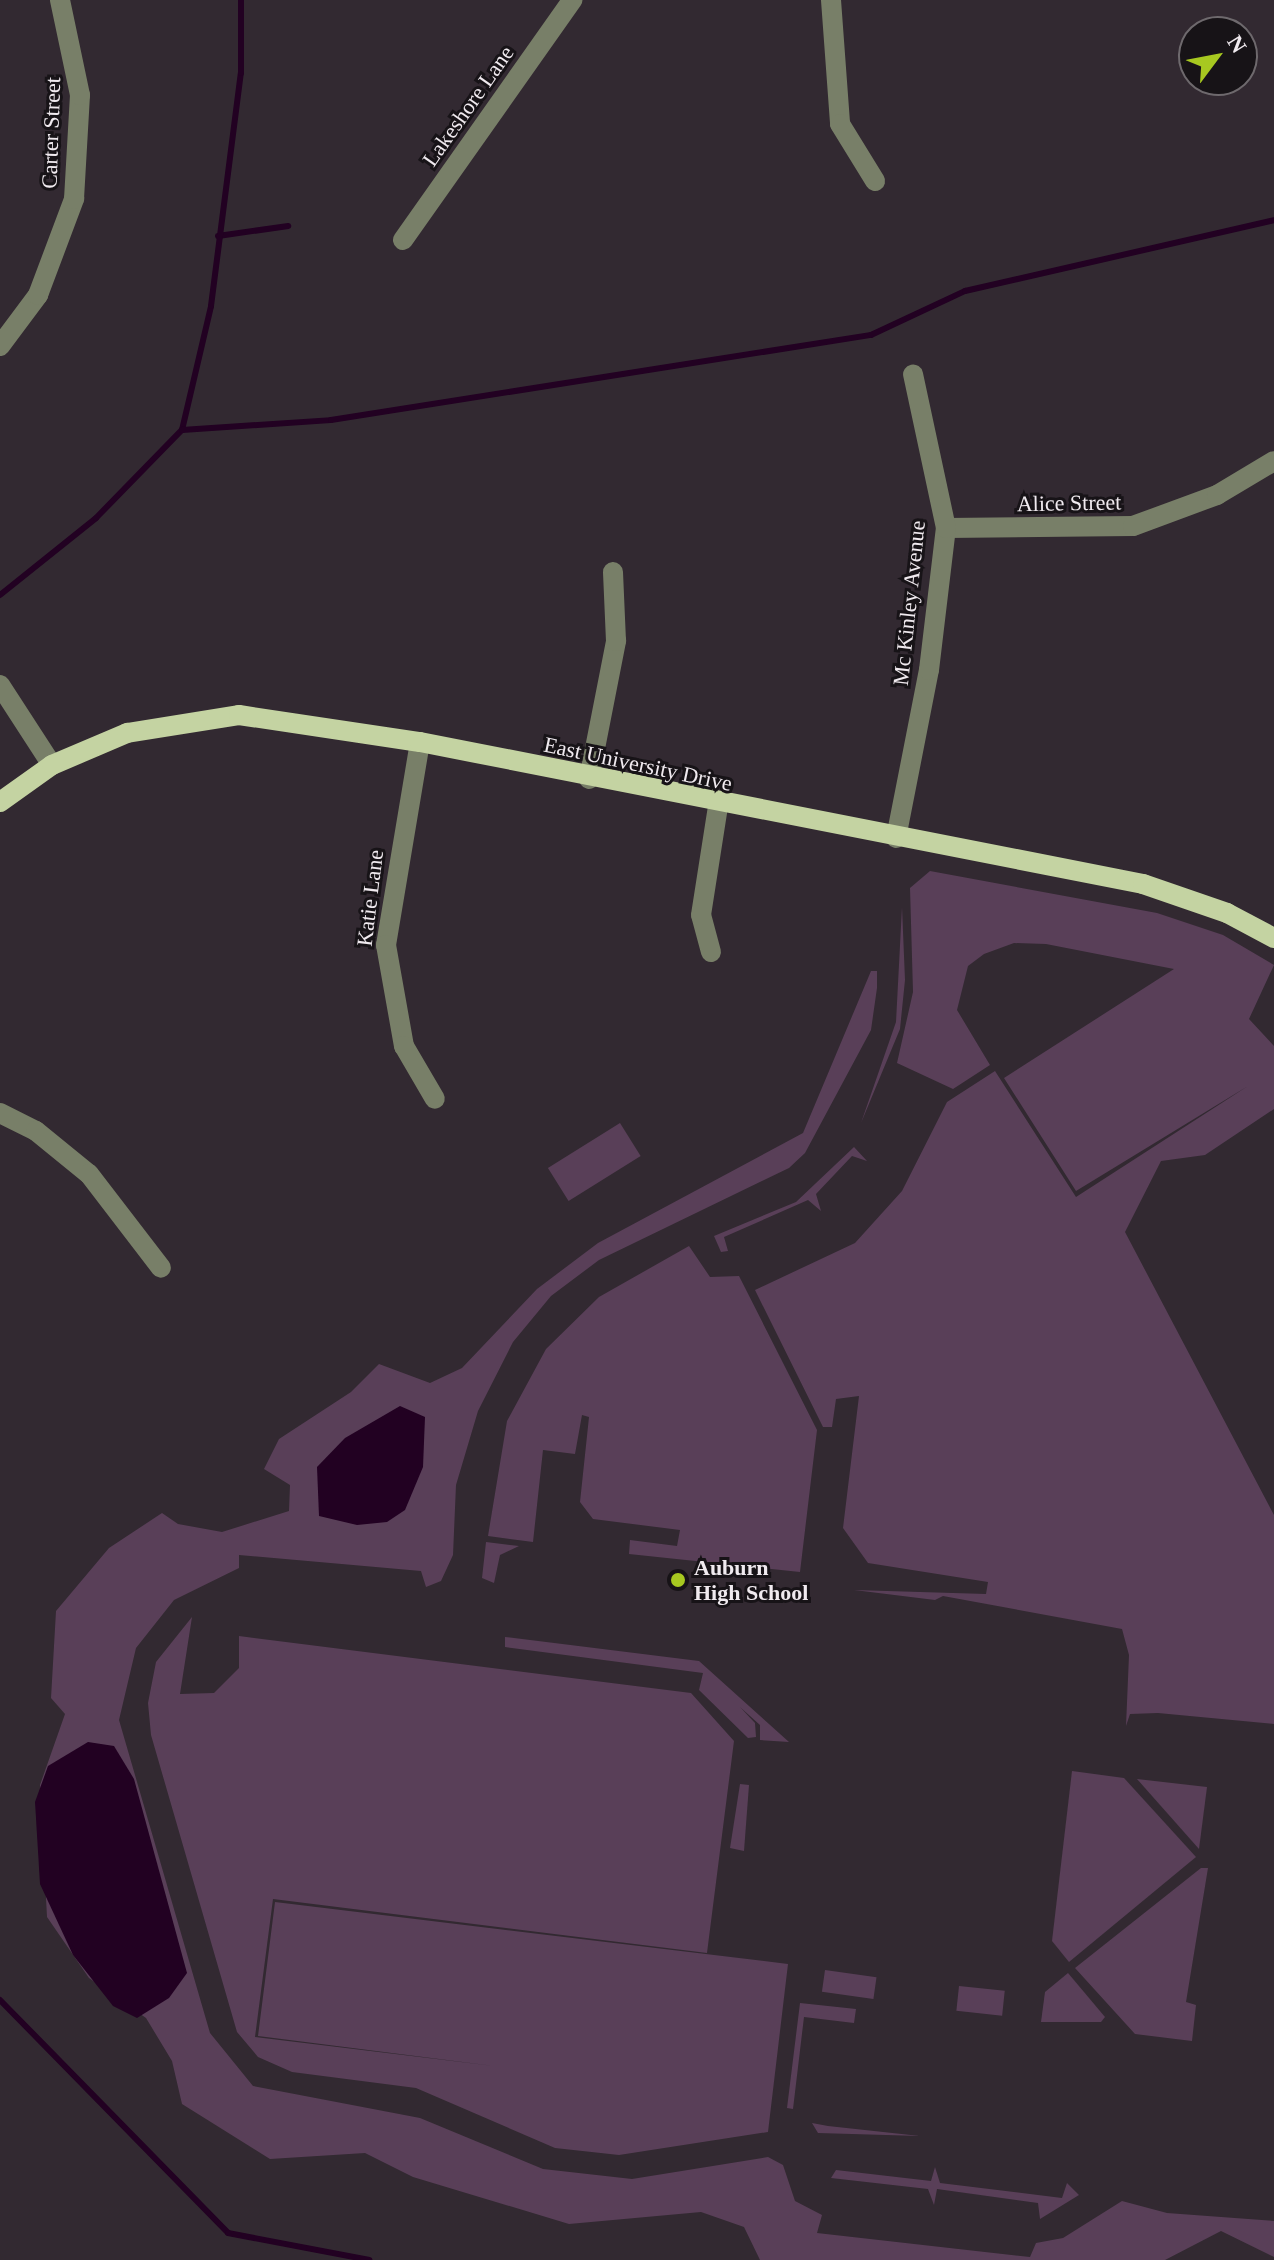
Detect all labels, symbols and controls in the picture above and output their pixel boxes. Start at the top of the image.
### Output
north arrow [1178,16,1258,96]
text: N [1222,31,1252,57]
street label: Lakeshore Lane [417,41,519,171]
street label: Carter Street [36,77,66,189]
street label: Alice Street [1017,489,1121,517]
street label: Mc Kinley Avenue [887,519,931,687]
street label: East University Drive [541,731,735,797]
street label: Katie Lane [351,848,389,948]
place label: Auburn High School [694,1554,808,1606]
marker: Auburn High School [669,1571,687,1589]

